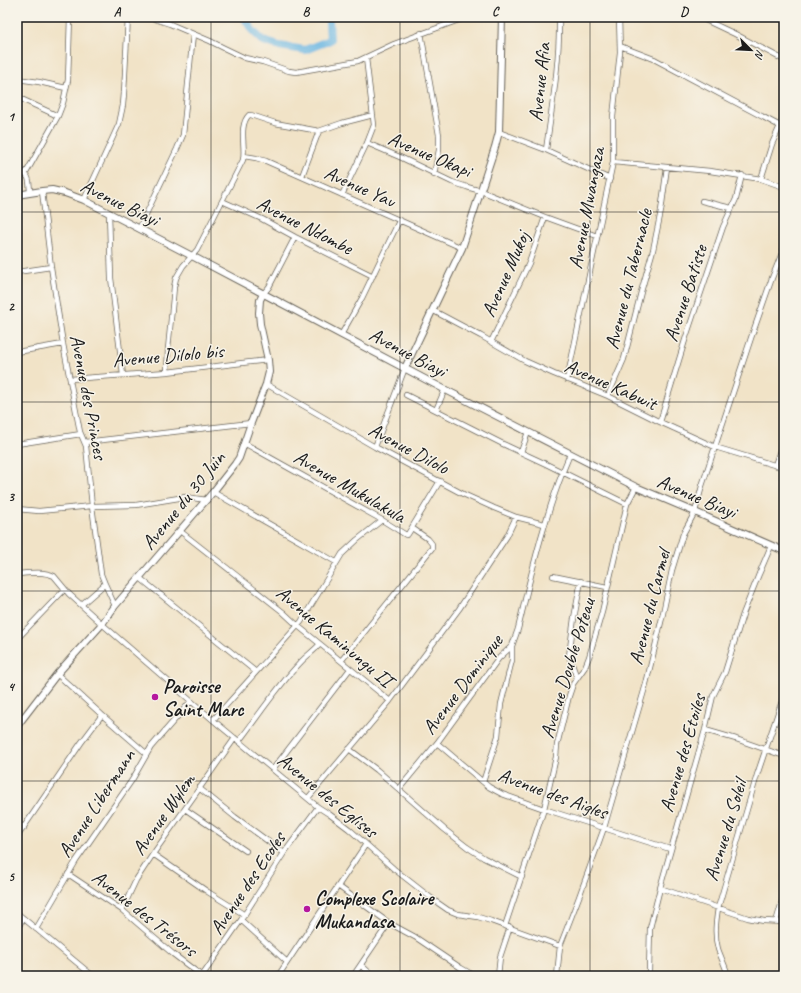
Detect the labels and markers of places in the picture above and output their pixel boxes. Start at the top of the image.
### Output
place label: Paroisse Saint Marc [163,674,245,722]
marker: Paroisse Saint Marc [150,692,160,702]
place label: Complexe Scolaire Mukandasa [315,886,436,934]
marker: Complexe Scolaire Mukandasa [302,904,312,914]

